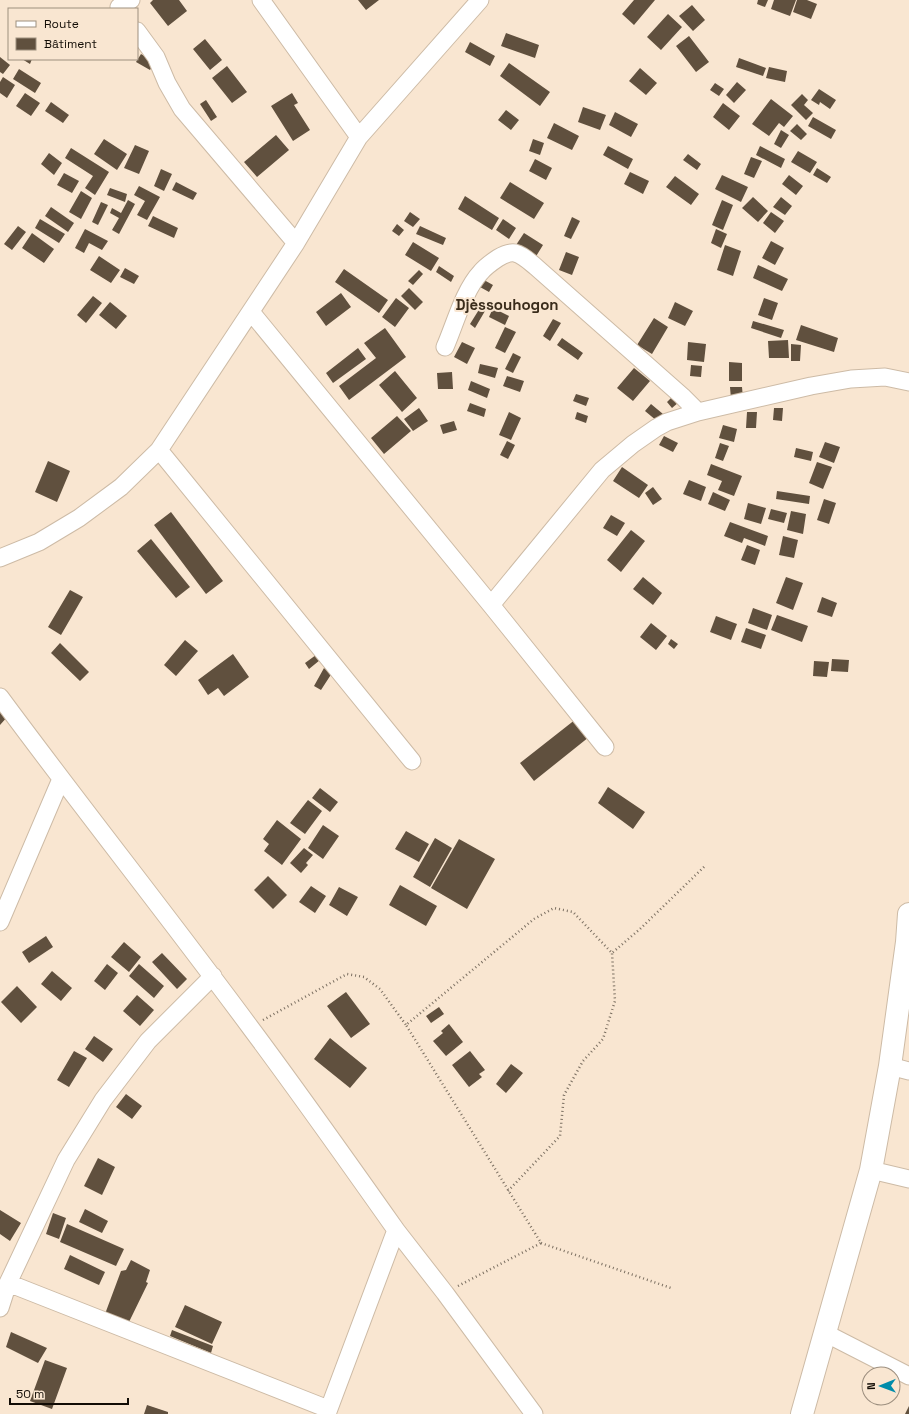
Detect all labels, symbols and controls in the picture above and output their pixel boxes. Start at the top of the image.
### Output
legend [8,8,138,60]
text: Route [44,16,79,32]
text: Bâtiment [44,36,97,52]
district label: Djèssouhogon [455,295,559,314]
north arrow [861,1366,901,1406]
scale bar [10,1380,128,1406]
text: N [864,1382,878,1390]
text: 50 m [16,1386,44,1402]

